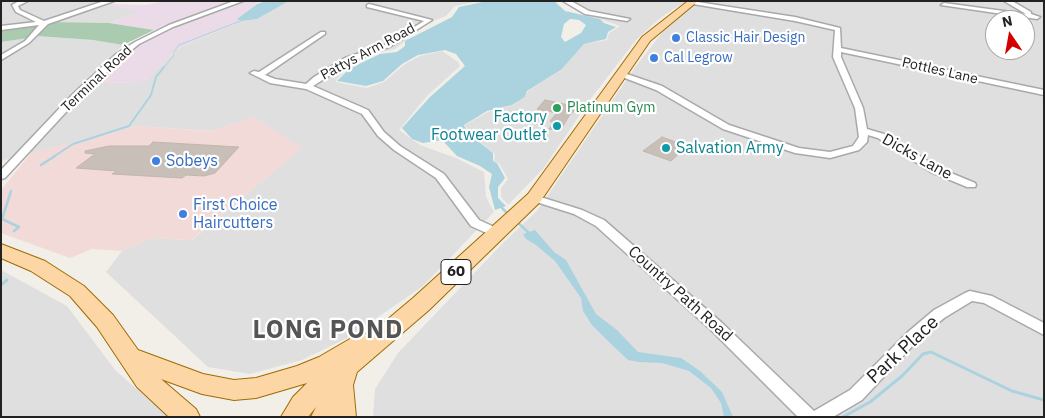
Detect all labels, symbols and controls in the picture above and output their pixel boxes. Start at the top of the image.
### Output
north arrow [985,10,1035,60]
text: N [1000,11,1014,31]
street label: Pattys Arm Road [318,20,418,84]
place label: Classic Hair Design [686,30,805,46]
marker: Classic Hair Design [670,32,682,44]
street label: Terminal Road [58,42,136,116]
place label: Cal Legrow [664,50,733,66]
marker: Cal Legrow [648,52,660,64]
street label: Pottles Lane [900,54,980,88]
place label: Platinum Gym [567,100,656,116]
marker: Platinum Gym [551,102,563,114]
place label: Factory Footwear Outlet [431,107,547,145]
marker: Factory Footwear Outlet [551,120,563,132]
street label: Dicks Lane [879,130,955,184]
place label: Salvation Army [676,138,784,158]
marker: Salvation Army [660,142,672,154]
place label: Sobeys [166,151,218,171]
marker: Sobeys [150,155,162,167]
place label: First Choice Haircutters [193,195,278,233]
marker: First Choice Haircutters [177,208,189,220]
street label: Country Path Road [624,242,736,346]
road number: 60 [441,260,471,284]
street label: Park Place [862,311,944,389]
district label: LONG POND [251,316,405,346]

